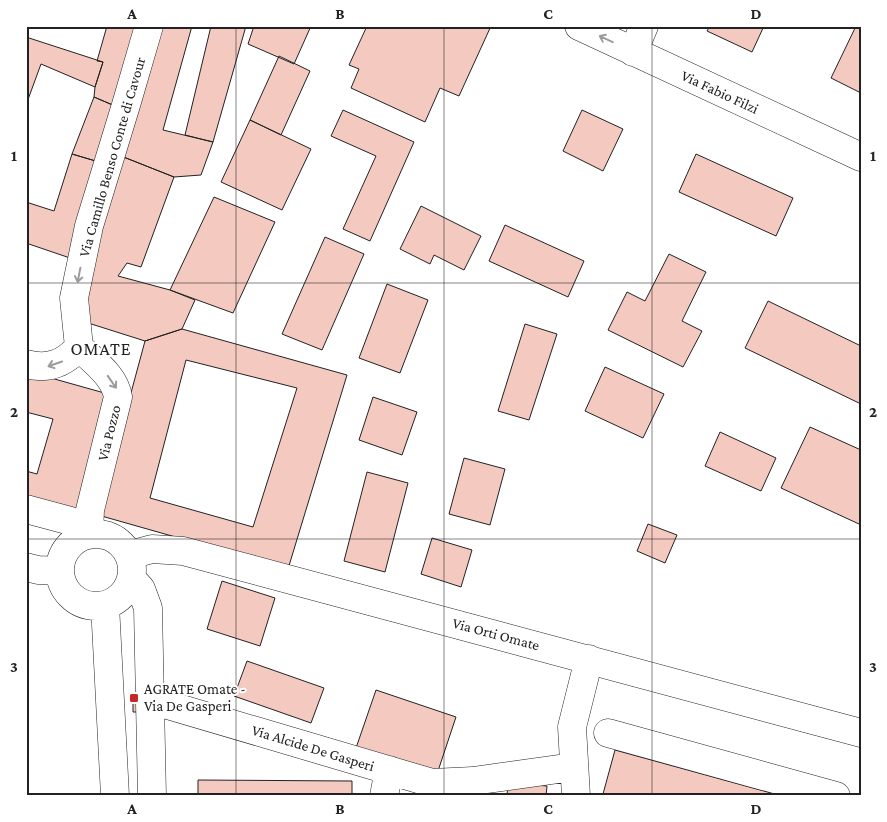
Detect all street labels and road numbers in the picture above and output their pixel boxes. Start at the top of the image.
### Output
street label: Via Camillo Benso Conte di Cavour [76,55,148,259]
street label: Via Fabio Filzi [679,67,761,117]
street label: Via Pozzo [94,403,124,463]
street label: Via Orti Omate [451,615,542,653]
street label: Via Alcide De Gasperi [249,722,376,775]

